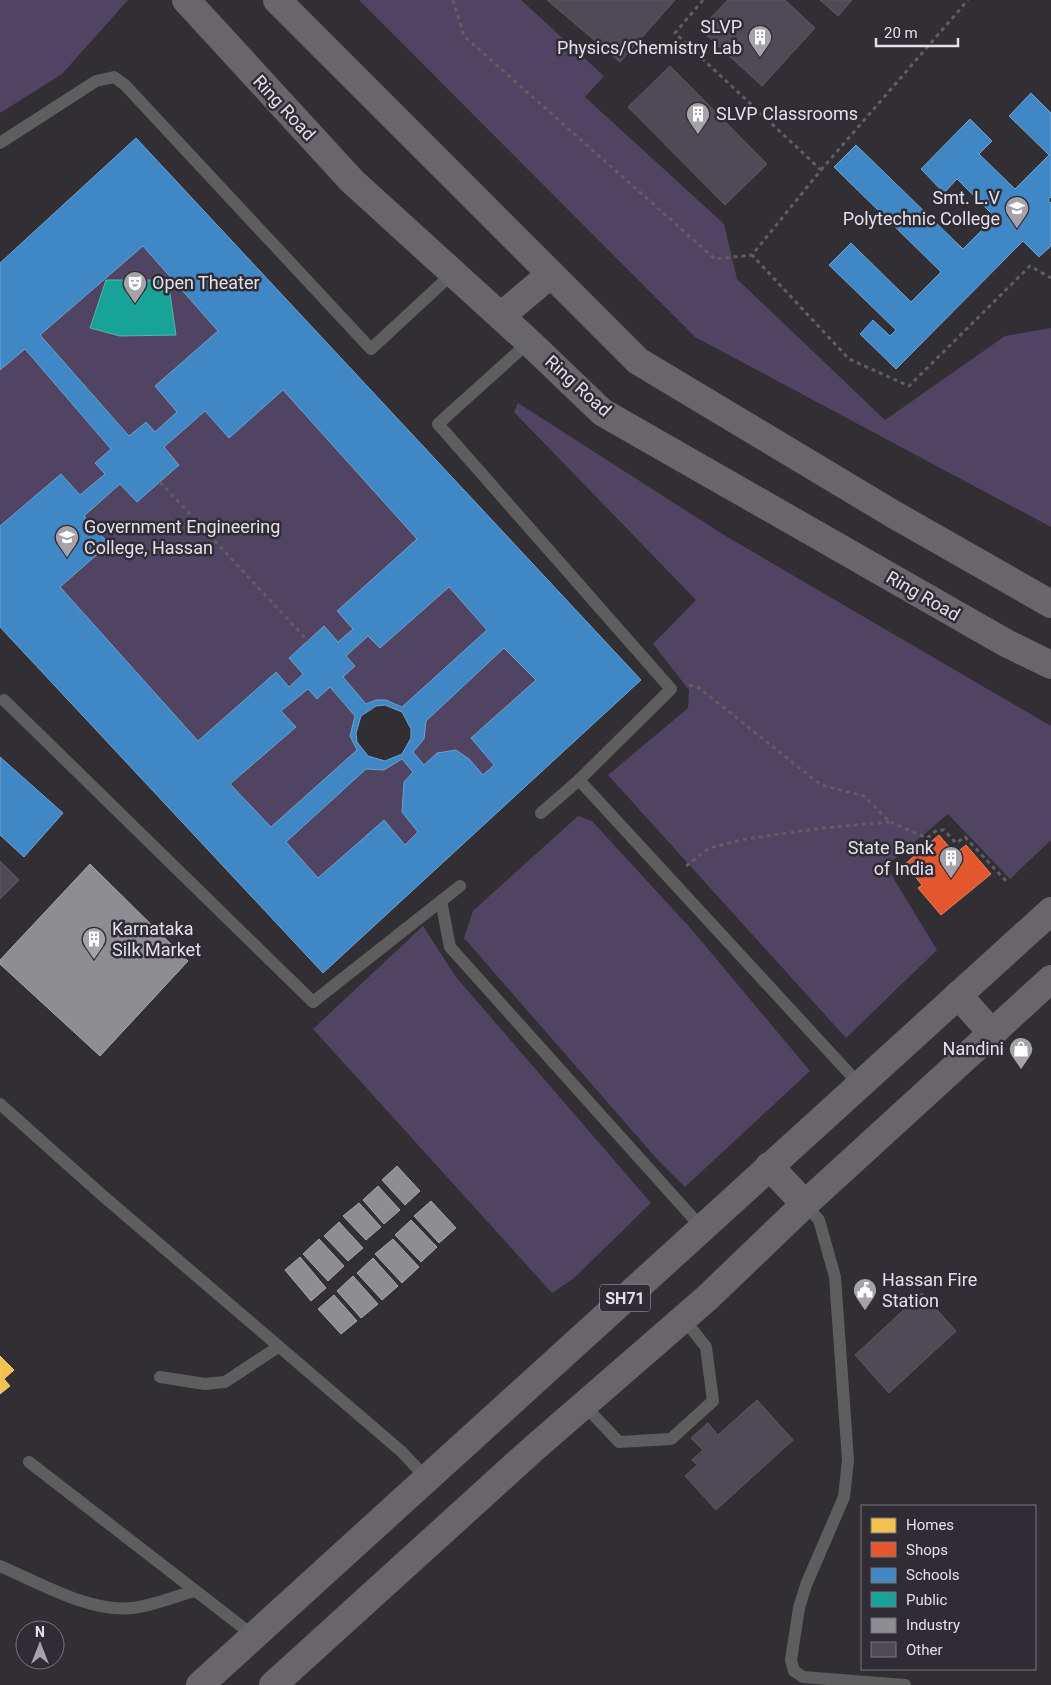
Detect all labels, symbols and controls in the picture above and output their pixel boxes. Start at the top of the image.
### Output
scale bar [876,15,958,47]
place label: SLVP Physics/Chemistry Lab [557,16,742,58]
building icon: SLVP Physics/Chemistry Lab [747,24,773,58]
text: 20 m [884,24,918,42]
street label: Ring Road [249,71,320,145]
building icon: SLVP Classrooms [685,101,711,135]
place label: SLVP Classrooms [716,103,858,124]
place label: Smt. L.V Polytechnic College [843,187,1001,229]
school or university icon: Smt. L.V Polytechnic College [1004,195,1030,229]
theatre icon: Open Theater [122,270,148,304]
place label: Open Theater [152,272,260,293]
street label: Ring Road [541,351,616,421]
place label: Government Engineering College, Hassan [84,516,280,558]
school or university icon: Government Engineering College, Hassan [54,524,80,558]
street label: Ring Road [883,566,964,625]
place label: State Bank of India [848,837,935,879]
building icon: State Bank of India [938,845,964,879]
place label: Karnataka Silk Market [112,918,201,960]
building icon: Karnataka Silk Market [81,926,107,960]
shop icon: Nandini [1008,1036,1034,1070]
place label: Nandini [943,1038,1004,1059]
place label: Hassan Fire Station [882,1269,977,1311]
public building icon: Hassan Fire Station [852,1277,878,1311]
road number: SH71 [600,1285,650,1312]
legend [861,1505,1036,1670]
text: Homes [906,1516,954,1534]
text: Shops [906,1541,948,1559]
text: Schools [906,1566,960,1584]
text: Public [906,1591,947,1609]
text: Industry [906,1616,960,1634]
north arrow [15,1620,65,1670]
text: N [35,1624,45,1640]
text: Other [906,1641,943,1659]

